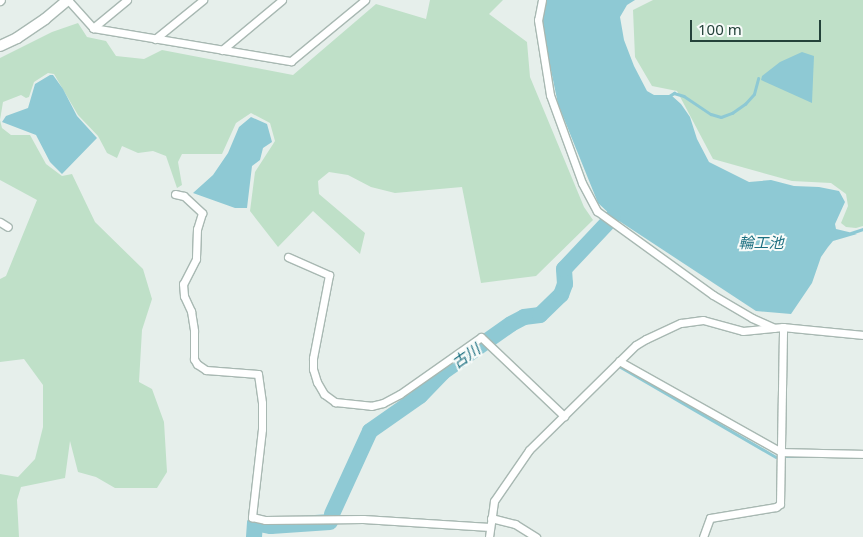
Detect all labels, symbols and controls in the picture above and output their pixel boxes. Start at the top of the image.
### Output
scale bar [693,10,824,42]
text: 100 m [698,19,742,39]
water label: 輪工池 [739,234,783,252]
water label: 古川 [449,340,483,372]

